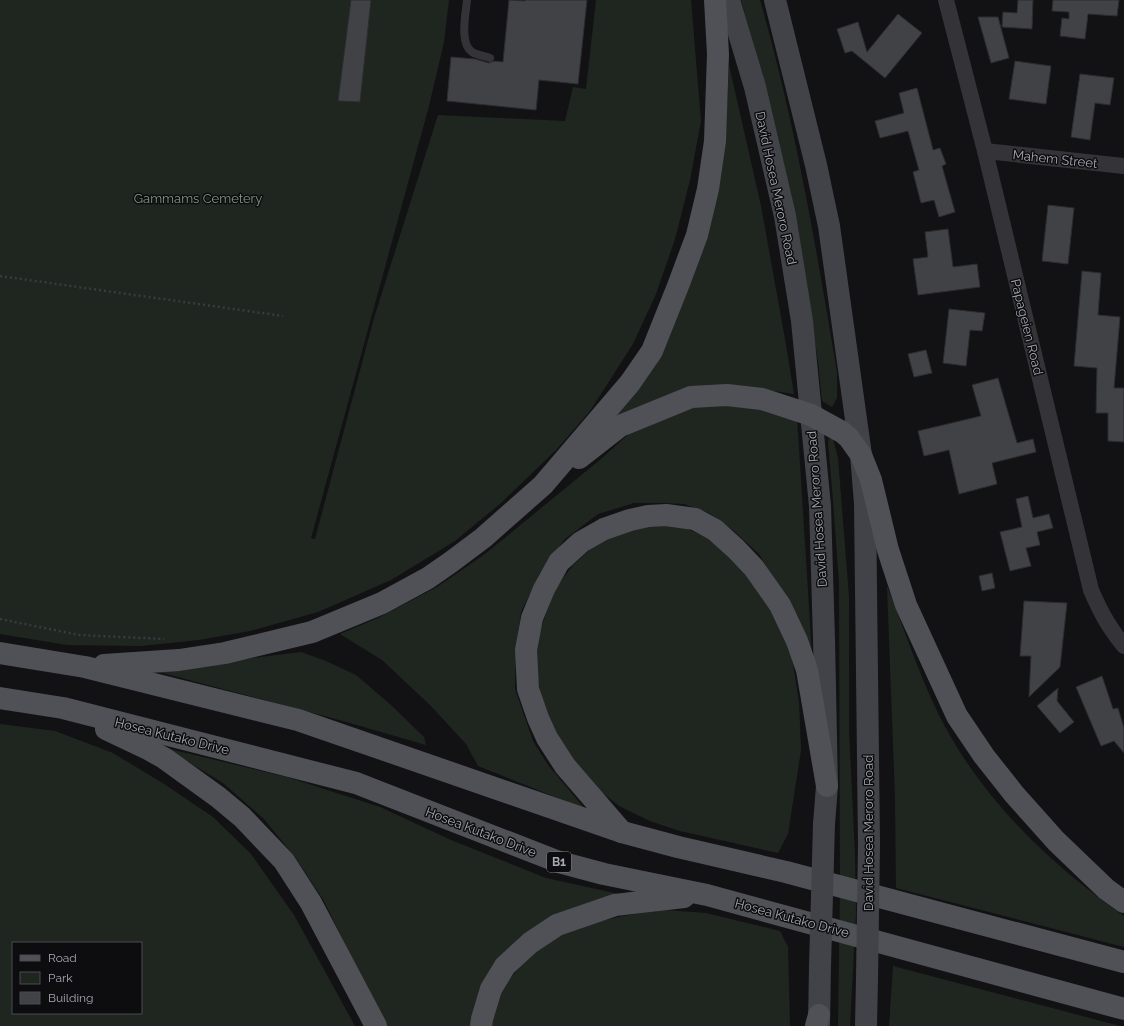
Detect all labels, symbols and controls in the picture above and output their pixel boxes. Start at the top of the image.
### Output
street label: David Hosea Meroro Road [752,110,800,266]
street label: Mahem Street [1012,147,1099,171]
park label: Gammams Cemetery [134,191,262,206]
street label: Papageien Road [1008,277,1046,377]
street label: David Hosea Meroro Road [804,430,830,588]
street label: Hosea Kutako Drive [113,715,231,758]
street label: David Hosea Meroro Road [861,755,876,911]
street label: Hosea Kutako Drive [423,804,539,860]
road number: B1 [547,852,571,872]
street label: Hosea Kutako Drive [733,896,851,941]
legend [12,942,142,1014]
text: Road [48,951,77,965]
text: Park [48,971,73,985]
text: Building [48,991,94,1005]

